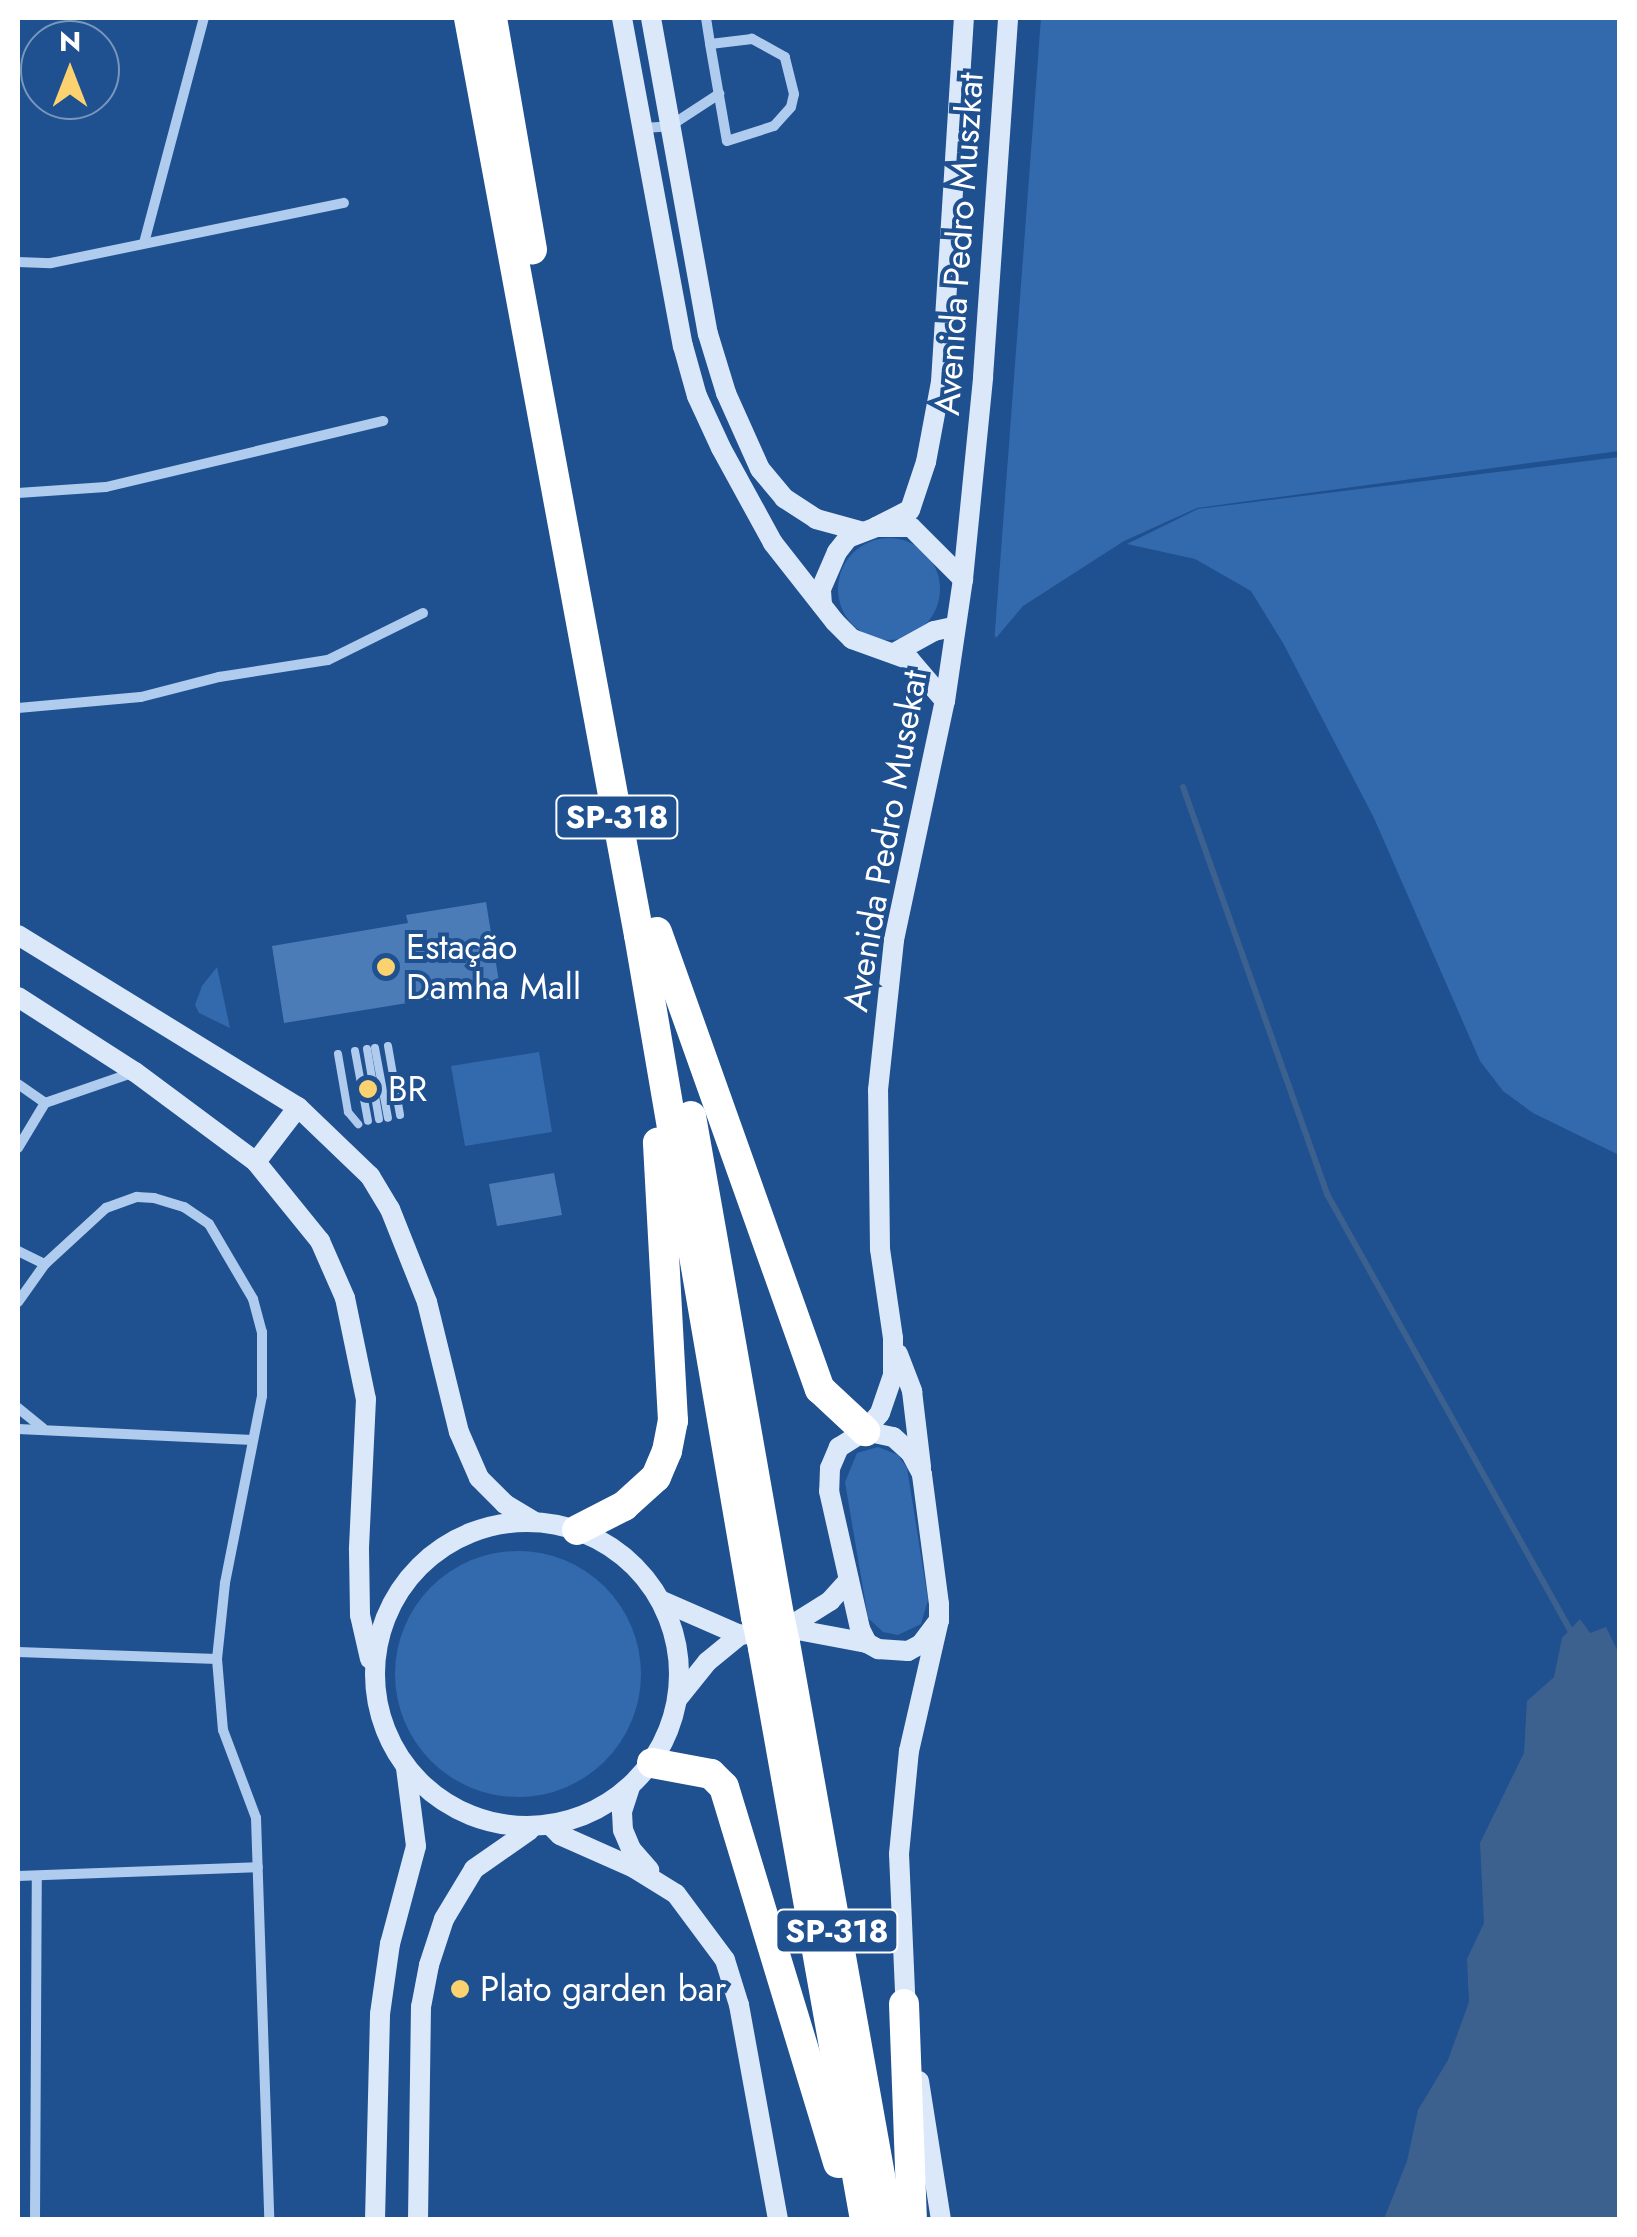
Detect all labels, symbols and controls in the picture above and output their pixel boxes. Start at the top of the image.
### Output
north arrow [20,20,120,120]
text: N [59,21,81,62]
street label: Avenida Pedro Muszkat [926,71,992,417]
street label: Avenida Pedro Musekat [834,667,936,1015]
road number: SP-318 [554,790,680,844]
place label: Estação Damha Mall [406,926,581,1008]
marker: Estação Damha Mall [375,956,397,978]
place label: BR [388,1068,427,1110]
marker: BR [357,1078,379,1100]
road number: SP-318 [774,1904,900,1958]
place label: Plato garden bar [480,1968,727,2010]
marker: Plato garden bar [449,1978,471,2000]

